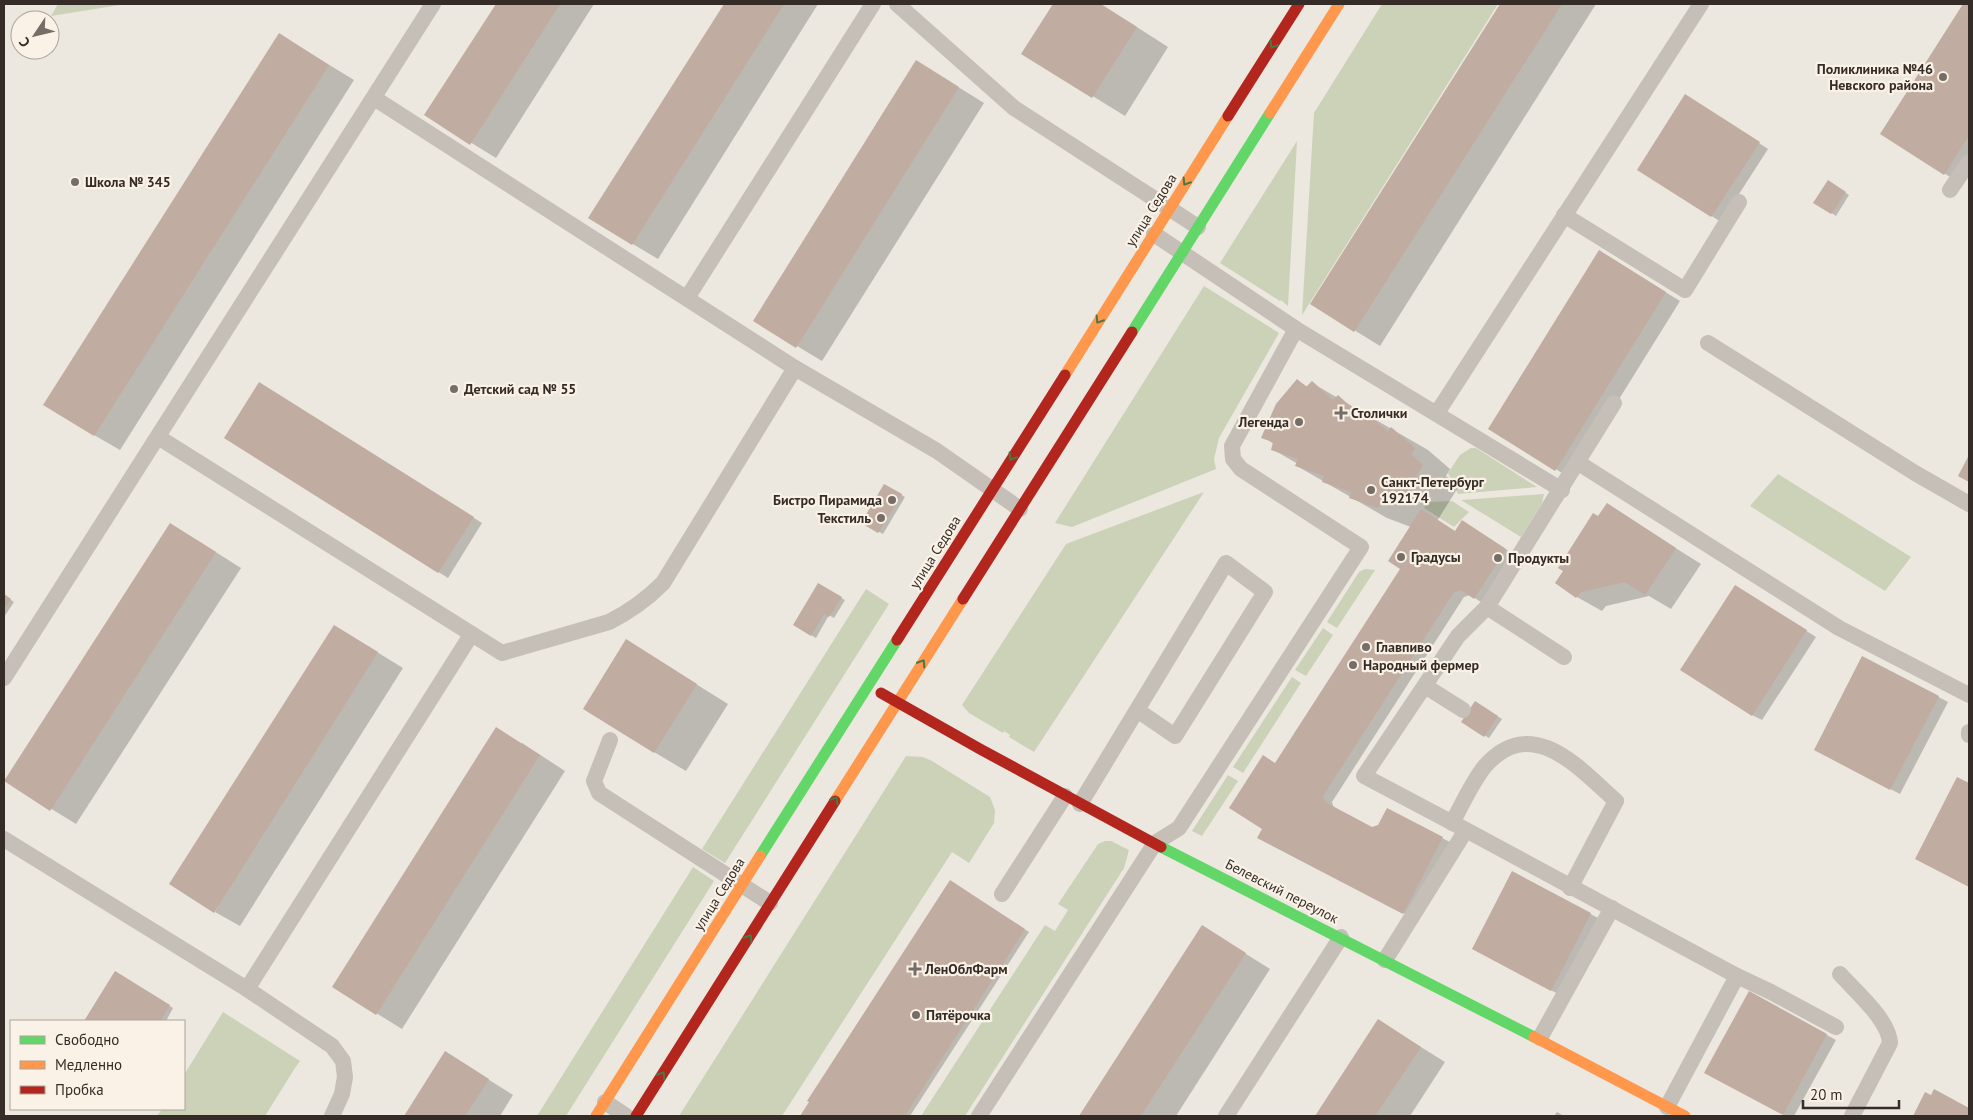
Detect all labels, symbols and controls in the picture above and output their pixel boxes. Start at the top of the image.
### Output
north arrow [10,10,60,60]
text: С [15,34,34,51]
one-way arrow [1270,39,1279,49]
place label: Поликлиника №46 Невского района [1817,60,1933,94]
marker: Поликлиника №46 Невского района [1937,71,1949,83]
street label: улица Седова [1121,170,1181,250]
place label: Школа № 345 [85,173,171,191]
marker: Школа № 345 [69,176,81,188]
one-way arrow [1183,177,1193,186]
one-way arrow [1096,314,1106,323]
place label: Детский сад № 55 [464,380,576,398]
marker: Детский сад № 55 [448,383,460,395]
place label: Столички [1351,404,1407,422]
marker: Столички [1335,407,1347,419]
place label: Легенда [1237,413,1289,431]
marker: Легенда [1293,416,1305,428]
one-way arrow [1009,451,1019,460]
place label: Санкт-Петербург 192174 [1381,473,1485,507]
marker: Санкт-Петербург 192174 [1365,484,1377,496]
place label: Бистро Пирамида [773,491,882,509]
marker: Бистро Пирамида [886,494,898,506]
place label: Текстиль [818,509,871,527]
marker: Текстиль [875,512,887,524]
street label: улица Седова [905,512,965,592]
place label: Градусы [1411,548,1461,566]
place label: Продукты [1508,549,1569,567]
marker: Градусы [1395,551,1407,563]
marker: Продукты [1492,552,1504,564]
place label: Главпиво [1376,638,1432,656]
marker: Главпиво [1360,641,1372,653]
place label: Народный фермер [1363,656,1480,674]
one-way arrow [916,659,926,668]
marker: Народный фермер [1347,659,1359,671]
one-way arrow [829,797,839,806]
street label: улица Седова [689,854,749,934]
street label: Белевский переулок [1223,855,1342,927]
one-way arrow [742,934,752,943]
place label: ЛенОблФарм [924,960,1008,978]
marker: ЛенОблФарм [909,963,921,975]
place label: Пятёрочка [926,1006,991,1024]
marker: Пятёрочка [910,1009,922,1021]
legend [10,1020,185,1110]
text: Свободно [55,1030,119,1049]
text: Медленно [55,1055,122,1074]
one-way arrow [656,1071,665,1081]
scale bar [1803,1078,1899,1110]
text: Пробка [55,1080,104,1099]
text: 20 m [1810,1085,1843,1104]

